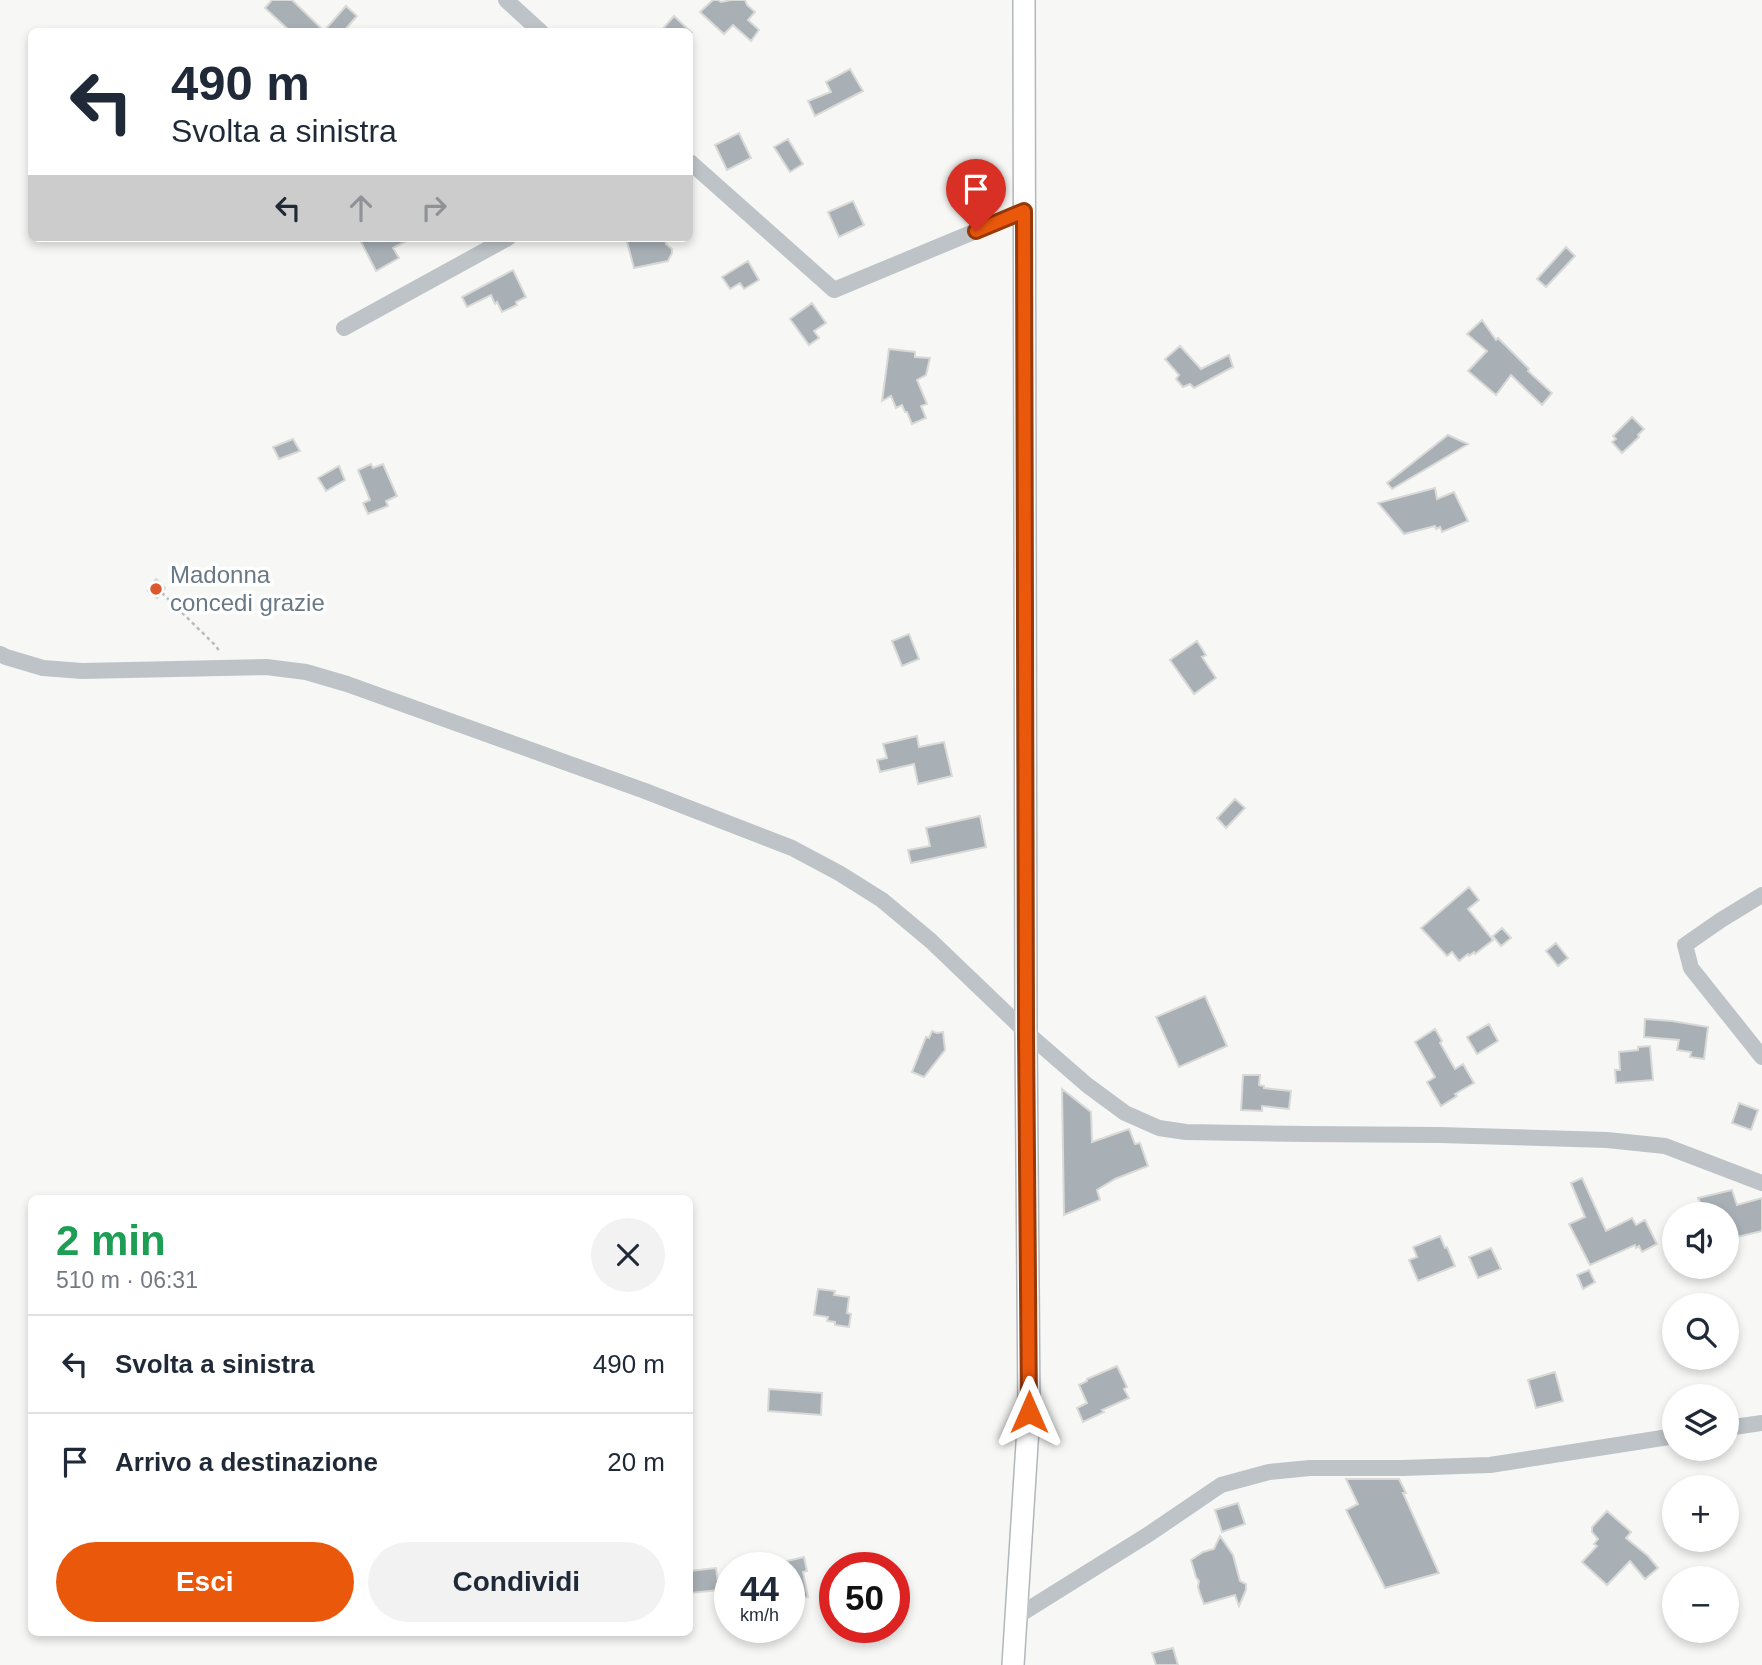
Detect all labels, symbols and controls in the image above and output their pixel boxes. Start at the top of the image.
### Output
icon: left [56,56,147,147]
text: 490 m [171,56,310,110]
text: Svolta a sinistra [171,113,397,149]
pin [946,159,1006,231]
icon: arrive [957,170,995,208]
icon: left [269,189,307,227]
icon: ahead [342,189,380,227]
icon: right [415,189,453,227]
place label: Madonna concedi grazie [170,561,325,616]
marker: Madonna concedi grazie [148,581,164,597]
map controls [1662,1202,1739,1643]
button: sound [1662,1202,1739,1279]
text: 2 min [56,1217,166,1264]
button: close [591,1218,665,1292]
text: 510 m · 06:31 [56,1267,198,1293]
button: search [1662,1293,1739,1370]
icon: left [56,1345,94,1383]
text: Svolta a sinistra [115,1349,314,1379]
text: 490 m [593,1349,665,1379]
position arrow [992,1375,1066,1449]
button: layers [1662,1384,1739,1461]
icon: arrive [56,1443,94,1481]
text: Arrivo a destinazione [115,1447,378,1477]
text: 20 m [607,1447,665,1477]
button: + [1662,1475,1739,1552]
button: Esci [56,1542,354,1622]
button: Condividi [368,1542,665,1622]
speed limit sign: 50 [819,1552,910,1643]
button: − [1662,1566,1739,1643]
text: 44 [740,1569,779,1608]
text: km/h [740,1605,779,1625]

